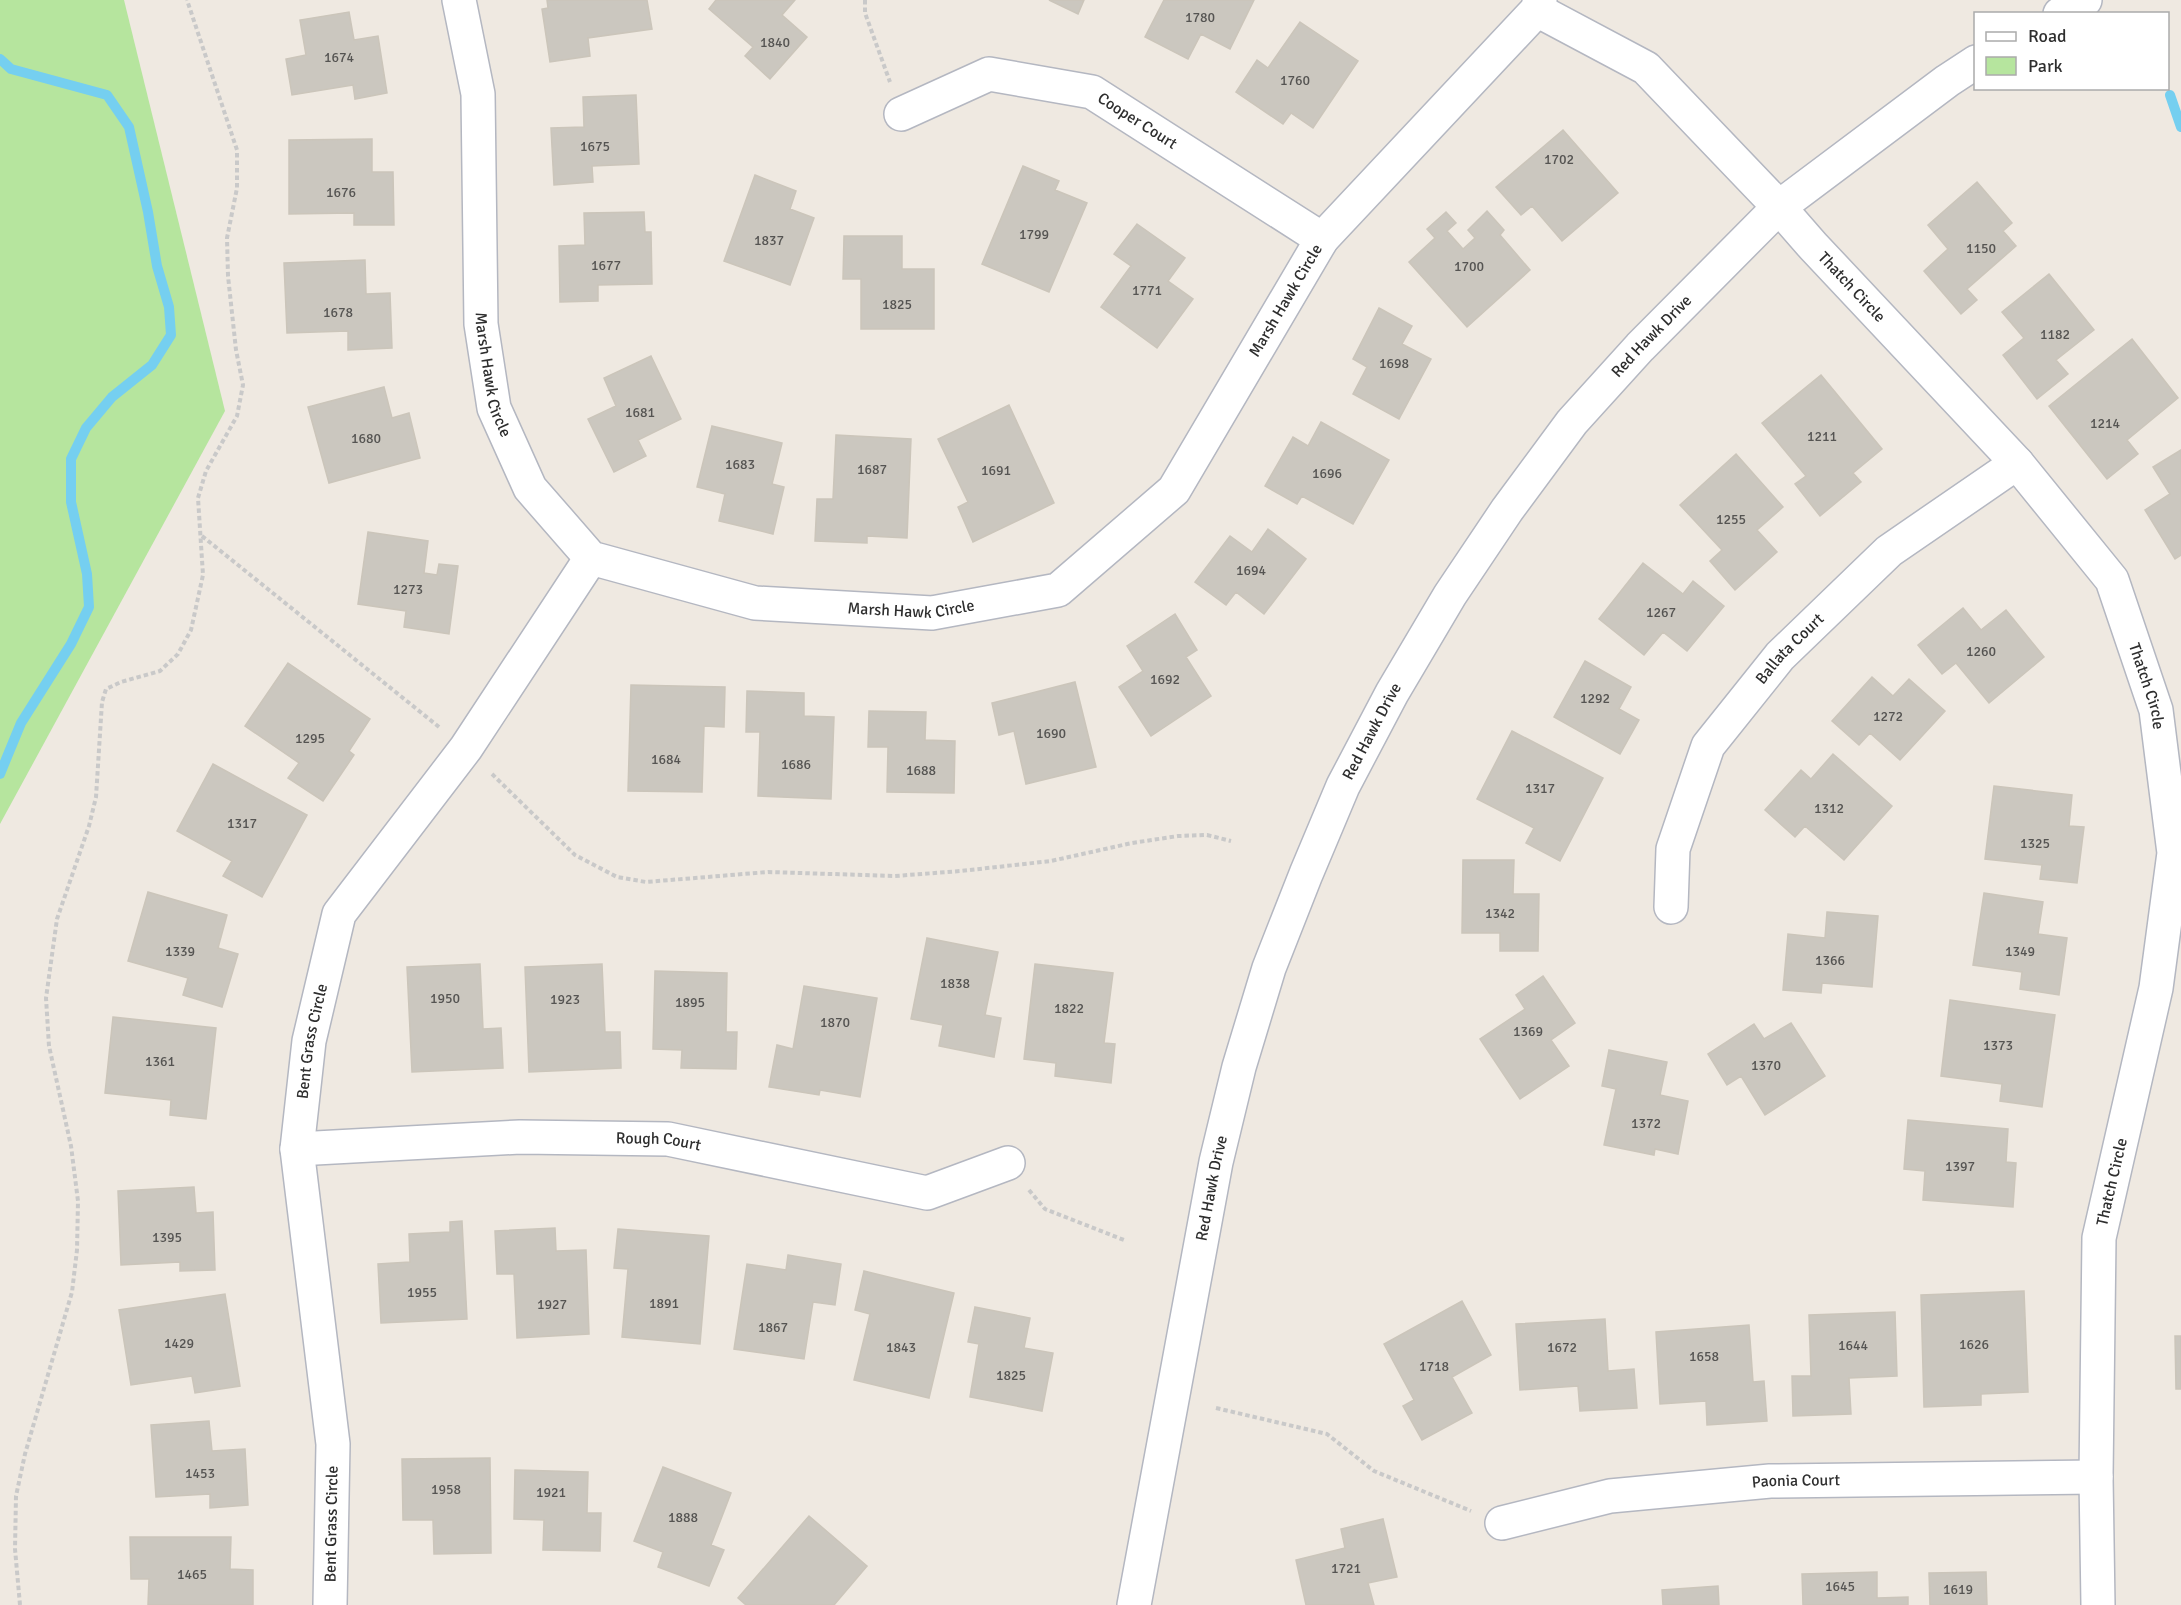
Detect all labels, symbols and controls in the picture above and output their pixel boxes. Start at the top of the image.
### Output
house number: 1780 [1185,9,1215,26]
legend [1974,12,2169,90]
text: Road [2028,25,2067,47]
house number: 1840 [760,34,790,51]
house number: 1674 [324,49,355,66]
text: Park [2028,55,2063,77]
house number: 1760 [1280,72,1310,89]
street label: Cooper Court [1094,88,1181,154]
house number: 1675 [580,138,610,155]
house number: 1702 [1544,151,1574,168]
house number: 1676 [326,184,356,201]
house number: 1799 [1019,226,1049,243]
house number: 1837 [754,232,784,249]
street label: Marsh Hawk Circle [1245,240,1327,361]
house number: 1150 [1966,240,1996,257]
street label: Thatch Circle [1814,248,1890,327]
house number: 1677 [591,257,621,274]
house number: 1700 [1454,258,1484,275]
house number: 1771 [1132,282,1162,299]
street label: Red Hawk Drive [1607,291,1696,382]
house number: 1825 [882,296,912,313]
house number: 1678 [323,304,353,321]
street label: Marsh Hawk Circle [471,312,516,440]
house number: 1182 [2040,326,2070,343]
house number: 1698 [1379,355,1409,372]
house number: 1681 [625,404,655,421]
house number: 1214 [2090,415,2121,432]
house number: 1211 [1807,428,1837,445]
house number: 1680 [351,430,381,447]
house number: 1683 [725,456,755,473]
house number: 1687 [857,461,887,478]
house number: 1691 [981,462,1011,479]
house number: 1696 [1312,465,1342,482]
house number: 1255 [1716,511,1746,528]
house number: 1694 [1236,562,1267,579]
house number: 1273 [393,581,423,598]
street label: Marsh Hawk Circle [847,595,976,623]
house number: 1267 [1646,604,1676,621]
street label: Ballata Court [1751,609,1828,688]
street label: Thatch Circle [2124,640,2168,730]
house number: 1260 [1966,643,1996,660]
house number: 1692 [1150,671,1180,688]
street label: Red Hawk Drive [1338,679,1406,783]
house number: 1292 [1580,690,1610,707]
house number: 1272 [1873,708,1903,725]
house number: 1690 [1036,725,1066,742]
house number: 1295 [295,730,325,747]
house number: 1684 [651,751,682,768]
house number: 1686 [781,756,811,773]
house number: 1688 [906,762,936,779]
house number: 1317 [1525,780,1555,797]
house number: 1312 [1814,800,1844,817]
house number: 1317 [227,815,257,832]
house number: 1325 [2020,835,2050,852]
house number: 1342 [1485,905,1515,922]
house number: 1339 [165,943,195,960]
house number: 1349 [2005,943,2035,960]
house number: 1366 [1815,952,1845,969]
house number: 1838 [940,975,970,992]
street label: Bent Grass Circle [293,982,332,1100]
house number: 1950 [430,990,460,1007]
house number: 1923 [550,991,580,1008]
house number: 1895 [675,994,705,1011]
house number: 1822 [1054,1000,1084,1017]
house number: 1870 [820,1014,850,1031]
house number: 1369 [1513,1023,1543,1040]
house number: 1373 [1983,1037,2013,1054]
house number: 1361 [145,1053,175,1070]
house number: 1370 [1751,1057,1781,1074]
house number: 1372 [1631,1115,1661,1132]
street label: Rough Court [616,1128,703,1156]
street label: Red Hawk Drive [1192,1133,1232,1243]
street label: Thatch Circle [2092,1136,2132,1228]
house number: 1397 [1945,1158,1975,1175]
house number: 1395 [152,1229,182,1246]
house number: 1955 [407,1284,437,1301]
house number: 1891 [649,1295,679,1312]
house number: 1927 [537,1296,567,1313]
house number: 1867 [758,1319,788,1336]
house number: 1429 [164,1335,194,1352]
house number: 1626 [1959,1336,1989,1353]
house number: 1644 [1838,1337,1869,1354]
house number: 1843 [886,1339,916,1356]
house number: 1672 [1547,1339,1577,1356]
house number: 1658 [1689,1348,1719,1365]
house number: 1718 [1419,1358,1449,1375]
house number: 1825 [996,1367,1026,1384]
house number: 1453 [185,1465,215,1482]
street label: Bent Grass Circle [320,1465,343,1583]
street label: Paonia Court [1751,1470,1841,1493]
house number: 1958 [431,1481,461,1498]
house number: 1921 [536,1484,566,1501]
house number: 1888 [668,1509,698,1526]
house number: 1721 [1331,1560,1361,1577]
house number: 1465 [177,1566,207,1583]
house number: 1645 [1825,1578,1855,1595]
house number: 1619 [1943,1581,1973,1598]

